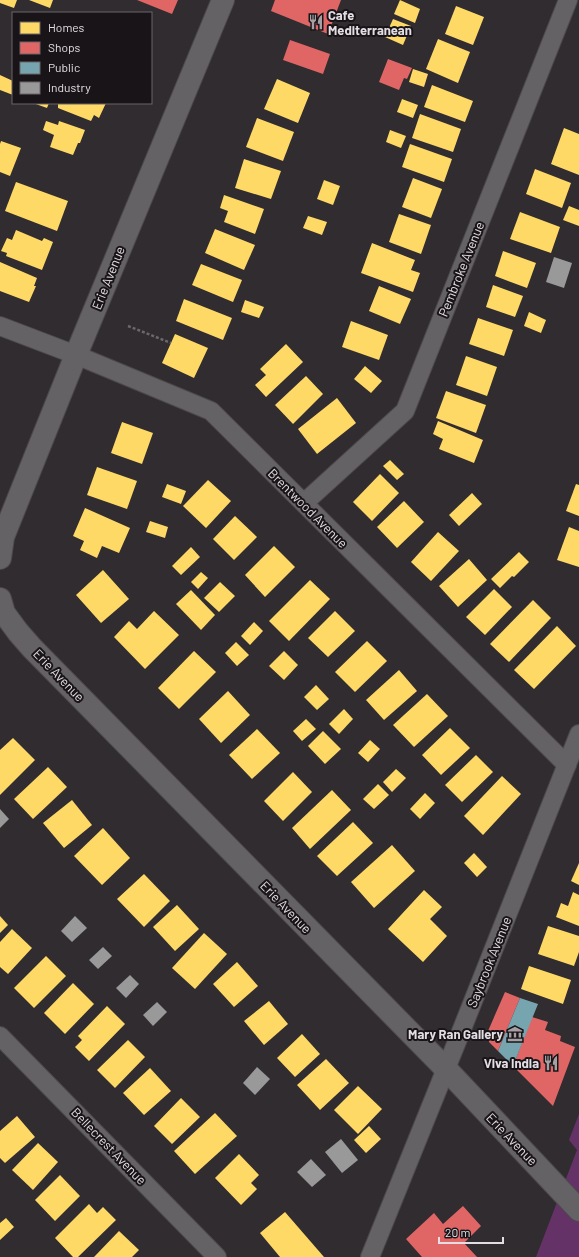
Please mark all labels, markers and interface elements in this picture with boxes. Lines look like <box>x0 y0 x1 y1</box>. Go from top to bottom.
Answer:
place label: Cafe Mediterranean <box>328 7 412 38</box>
legend <box>12 12 152 104</box>
restaurant icon: Cafe Mediterranean <box>307 13 325 31</box>
text: Homes <box>48 20 85 34</box>
text: Shops <box>48 40 81 54</box>
text: Public <box>48 60 80 74</box>
text: Industry <box>48 80 91 94</box>
street label: Pembroke Avenue <box>435 219 487 319</box>
street label: Erie Avenue <box>88 244 128 312</box>
street label: Brentwood Avenue <box>265 465 351 551</box>
street label: Erie Avenue <box>30 645 88 705</box>
street label: Erie Avenue <box>257 877 315 937</box>
street label: Saybrook Avenue <box>464 914 515 1010</box>
museum icon: Mary Ran Gallery <box>506 1025 524 1043</box>
place label: Mary Ran Gallery <box>408 1026 503 1042</box>
restaurant icon: Viva India <box>542 1054 560 1072</box>
place label: Viva India <box>484 1055 539 1071</box>
street label: Bellecrest Avenue <box>68 1104 150 1188</box>
street label: Erie Avenue <box>483 1109 541 1169</box>
scale bar <box>439 1219 503 1245</box>
text: 20 m <box>445 1225 471 1239</box>

